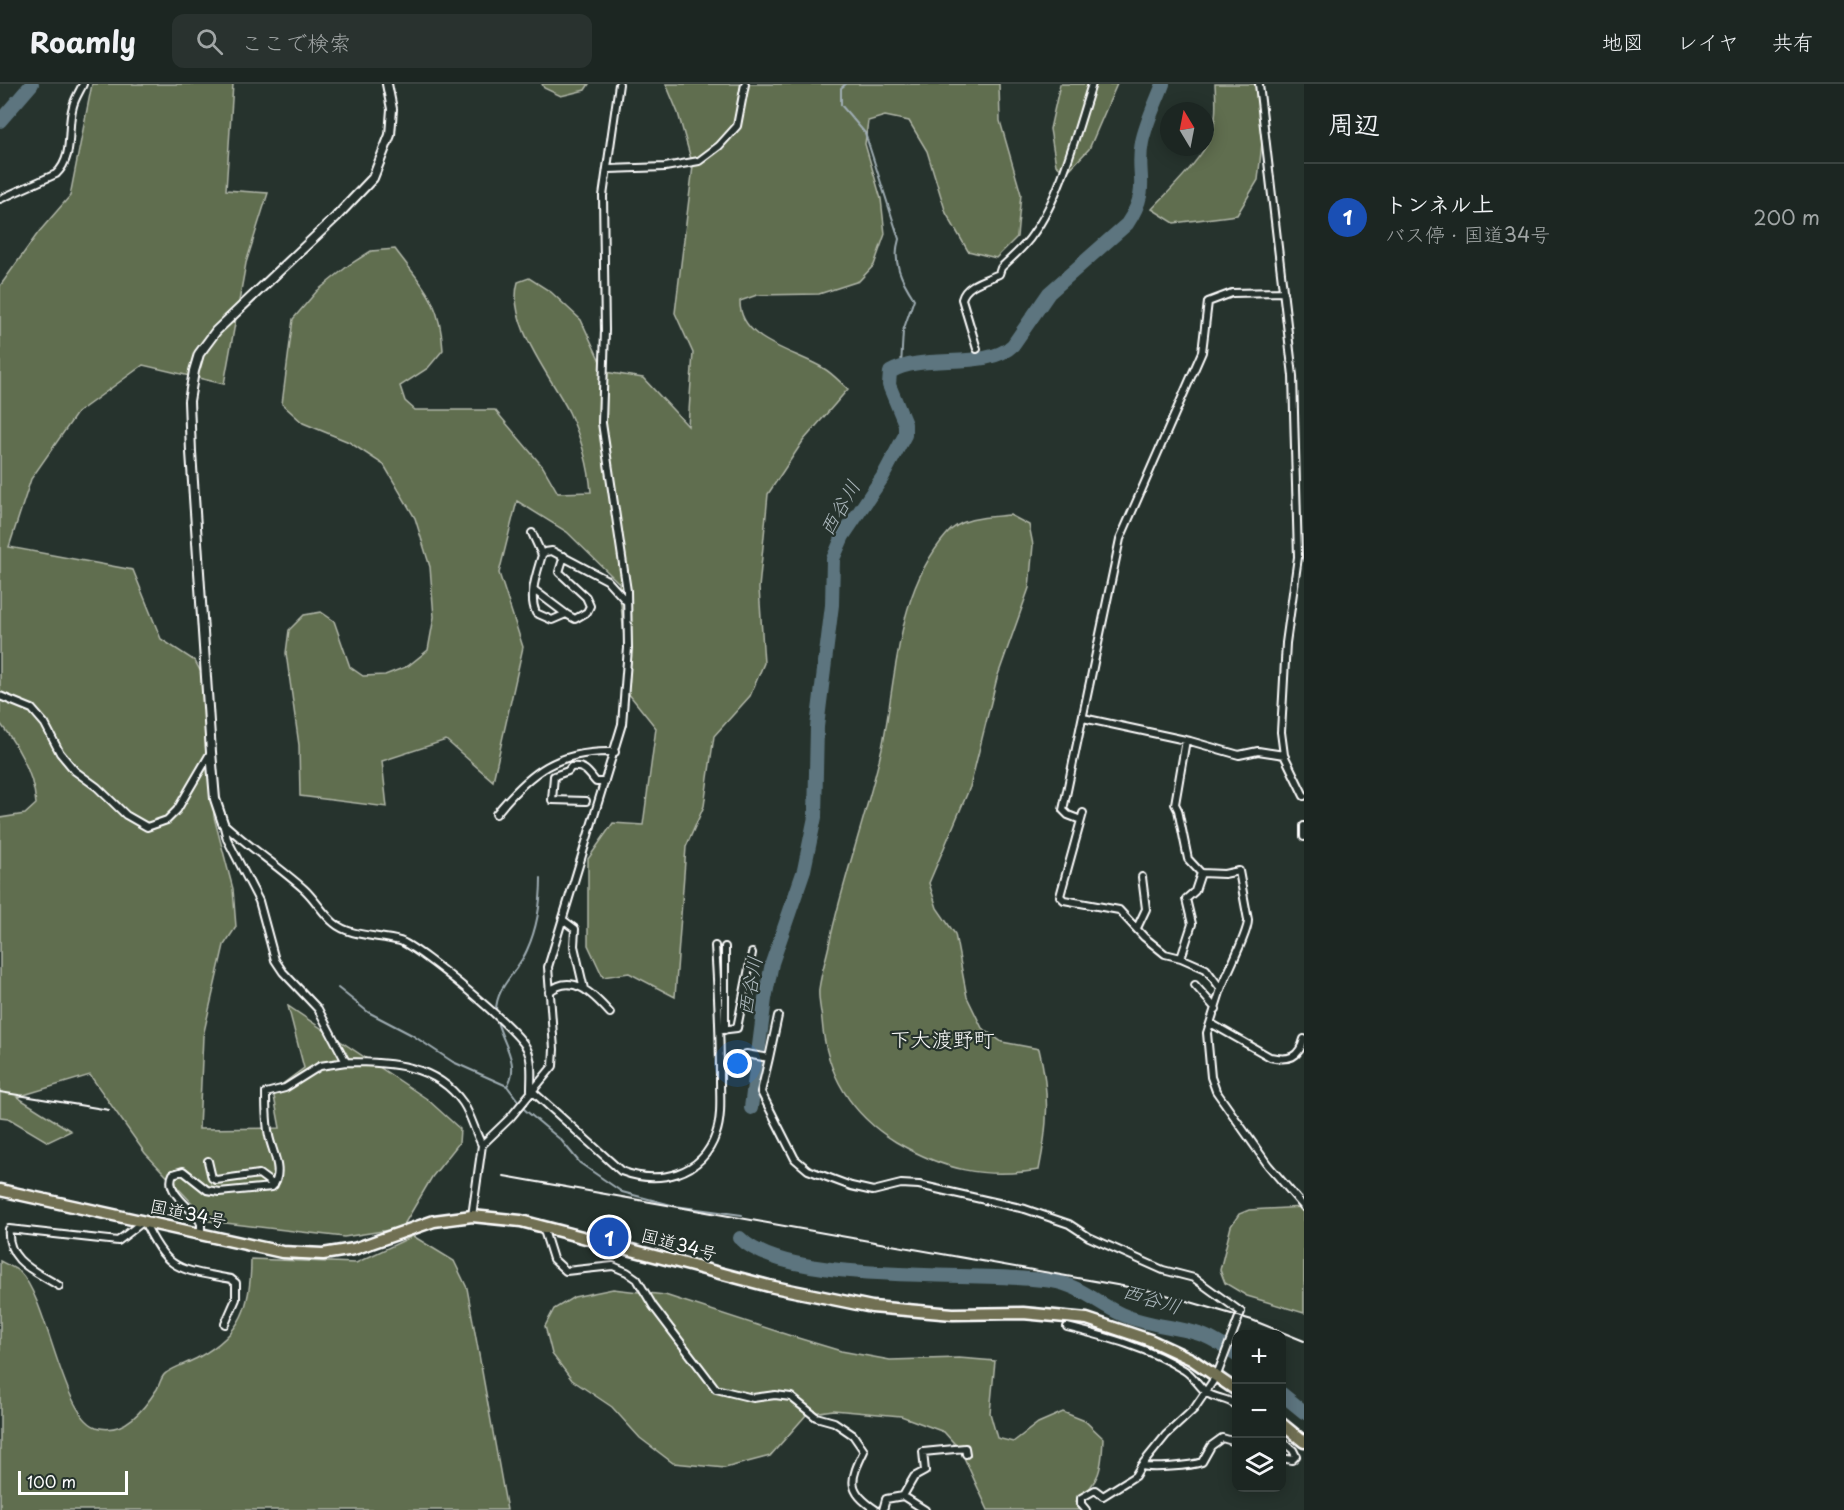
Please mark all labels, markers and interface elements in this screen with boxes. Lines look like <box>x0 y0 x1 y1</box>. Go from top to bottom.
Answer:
search box <box>172 14 592 68</box>
text: Roamly <box>30 20 136 63</box>
icon: search <box>193 25 226 58</box>
text: ここで検索 <box>241 25 351 58</box>
text: 地図 <box>1602 25 1644 57</box>
text: レイヤ <box>1677 25 1739 57</box>
text: 共有 <box>1772 25 1814 57</box>
north arrow <box>1160 102 1214 156</box>
text: 周辺 <box>1328 104 1380 143</box>
text: トンネル上 <box>1385 186 1494 219</box>
text: 1 <box>1343 202 1352 232</box>
text: 200 m <box>1753 202 1820 232</box>
text: バス停 · 国道34号 <box>1385 219 1550 249</box>
water label: 西谷川 <box>811 474 867 541</box>
water label: 西谷川 <box>729 954 769 1018</box>
district label: 下大渡野町 <box>890 1022 995 1054</box>
your location <box>723 1049 752 1078</box>
street label: 国道34号 <box>147 1191 229 1234</box>
pin: 1 <box>590 1214 628 1260</box>
street label: 国道34号 <box>638 1220 720 1267</box>
water label: 西谷川 <box>1119 1275 1185 1321</box>
map controls <box>1232 1330 1286 1492</box>
button: + <box>1232 1330 1286 1384</box>
button: − <box>1232 1384 1286 1438</box>
button: layers <box>1232 1438 1286 1492</box>
scale bar <box>18 1468 128 1496</box>
text: 100 m <box>27 1469 76 1493</box>

